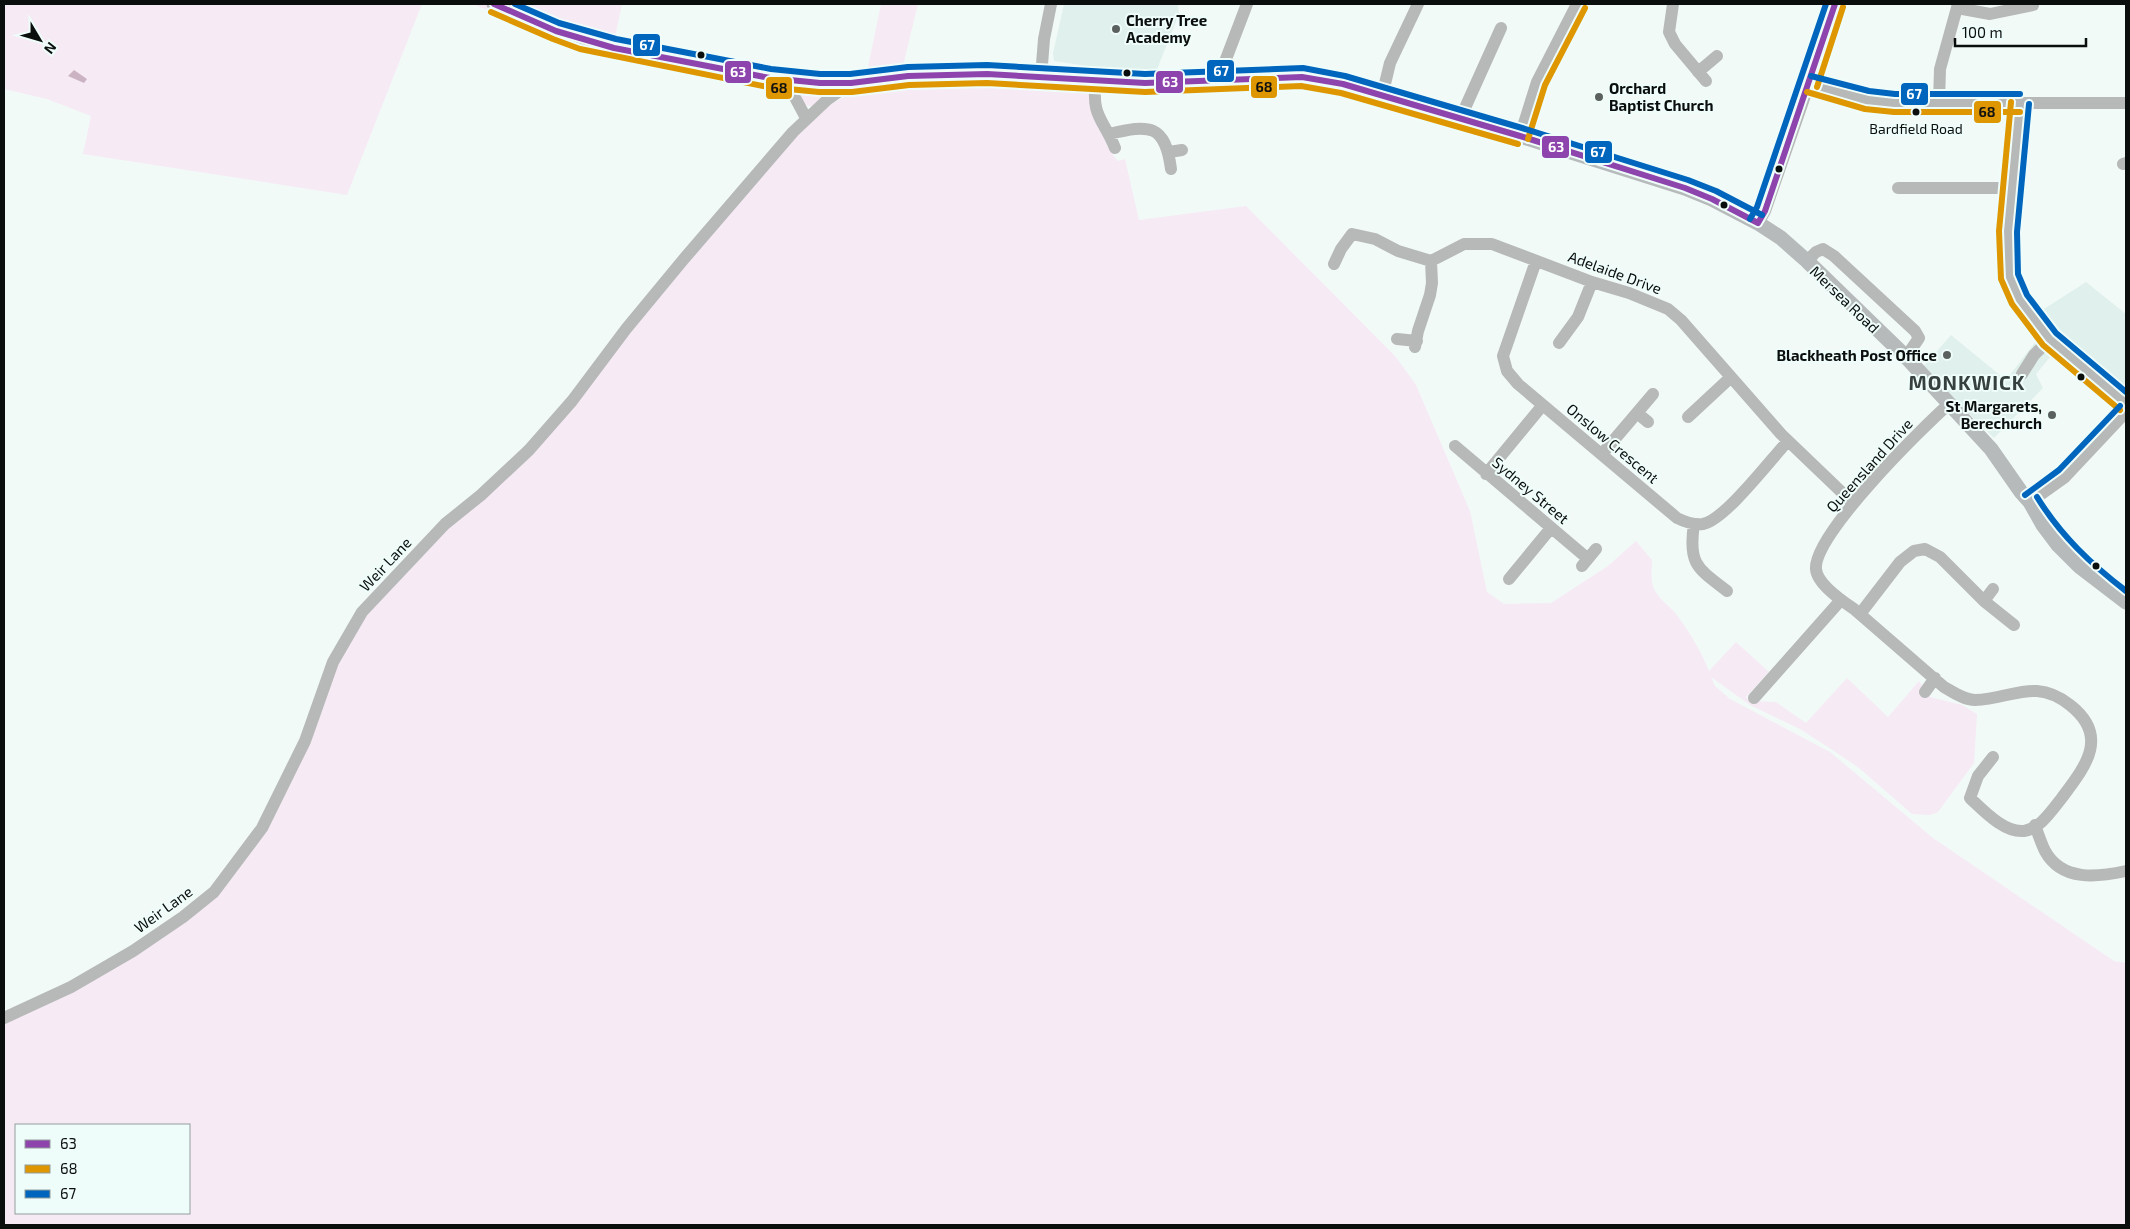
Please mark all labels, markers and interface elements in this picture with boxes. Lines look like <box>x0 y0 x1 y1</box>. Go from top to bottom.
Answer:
place label: Cherry Tree Academy <box>1126 11 1207 47</box>
north arrow <box>15 15 65 65</box>
scale bar <box>1955 15 2086 47</box>
marker: Cherry Tree Academy <box>1110 23 1122 35</box>
text: 100 m <box>1962 23 2003 41</box>
line badge: 67 <box>632 33 661 57</box>
text: 67 <box>639 36 655 53</box>
text: N <box>41 39 60 58</box>
unlabelled marker <box>696 50 706 60</box>
line badge: 67 <box>1206 59 1235 83</box>
line badge: 63 <box>724 60 752 84</box>
text: 67 <box>1213 62 1229 79</box>
text: 63 <box>730 63 746 80</box>
unlabelled marker <box>1122 68 1132 78</box>
line badge: 63 <box>1155 70 1184 94</box>
text: 63 <box>1162 73 1178 90</box>
line badge: 68 <box>1250 75 1278 99</box>
line badge: 68 <box>765 76 793 100</box>
text: 68 <box>1256 78 1272 95</box>
text: 68 <box>771 79 787 96</box>
place label: Orchard Baptist Church <box>1609 79 1713 114</box>
line badge: 67 <box>1900 82 1929 106</box>
text: 67 <box>1906 85 1922 102</box>
marker: Orchard Baptist Church <box>1593 91 1605 103</box>
line badge: 68 <box>1973 100 2002 124</box>
text: 68 <box>1979 103 1995 120</box>
marker: Bardfield Road <box>1911 107 1921 117</box>
place label: Bardfield Road <box>1869 120 1963 137</box>
line badge: 63 <box>1541 135 1570 159</box>
text: 63 <box>1548 138 1564 155</box>
line badge: 67 <box>1584 140 1613 164</box>
text: 67 <box>1590 143 1606 160</box>
unlabelled marker <box>1774 164 1784 174</box>
unlabelled marker <box>1719 200 1729 210</box>
street label: Adelaide Drive <box>1566 247 1664 297</box>
street label: Mersea Road <box>1807 262 1883 336</box>
place label: Blackheath Post Office <box>1777 346 1937 364</box>
marker: Blackheath Post Office <box>1941 349 1953 361</box>
district label: MONKWICK <box>1909 370 2025 394</box>
unlabelled marker <box>2076 372 2086 382</box>
place label: St Margarets, Berechurch <box>1946 397 2042 432</box>
street label: Onslow Crescent <box>1563 399 1663 487</box>
marker: St Margarets, Berechurch <box>2046 409 2058 421</box>
street label: Queensland Drive <box>1822 414 1917 516</box>
street label: Sydney Street <box>1489 453 1573 527</box>
street label: Weir Lane <box>355 533 415 595</box>
unlabelled marker <box>2091 561 2101 571</box>
street label: Weir Lane <box>130 882 196 936</box>
legend <box>15 1124 190 1214</box>
text: 63 <box>60 1134 77 1152</box>
text: 68 <box>60 1159 78 1177</box>
text: 67 <box>60 1184 77 1202</box>

